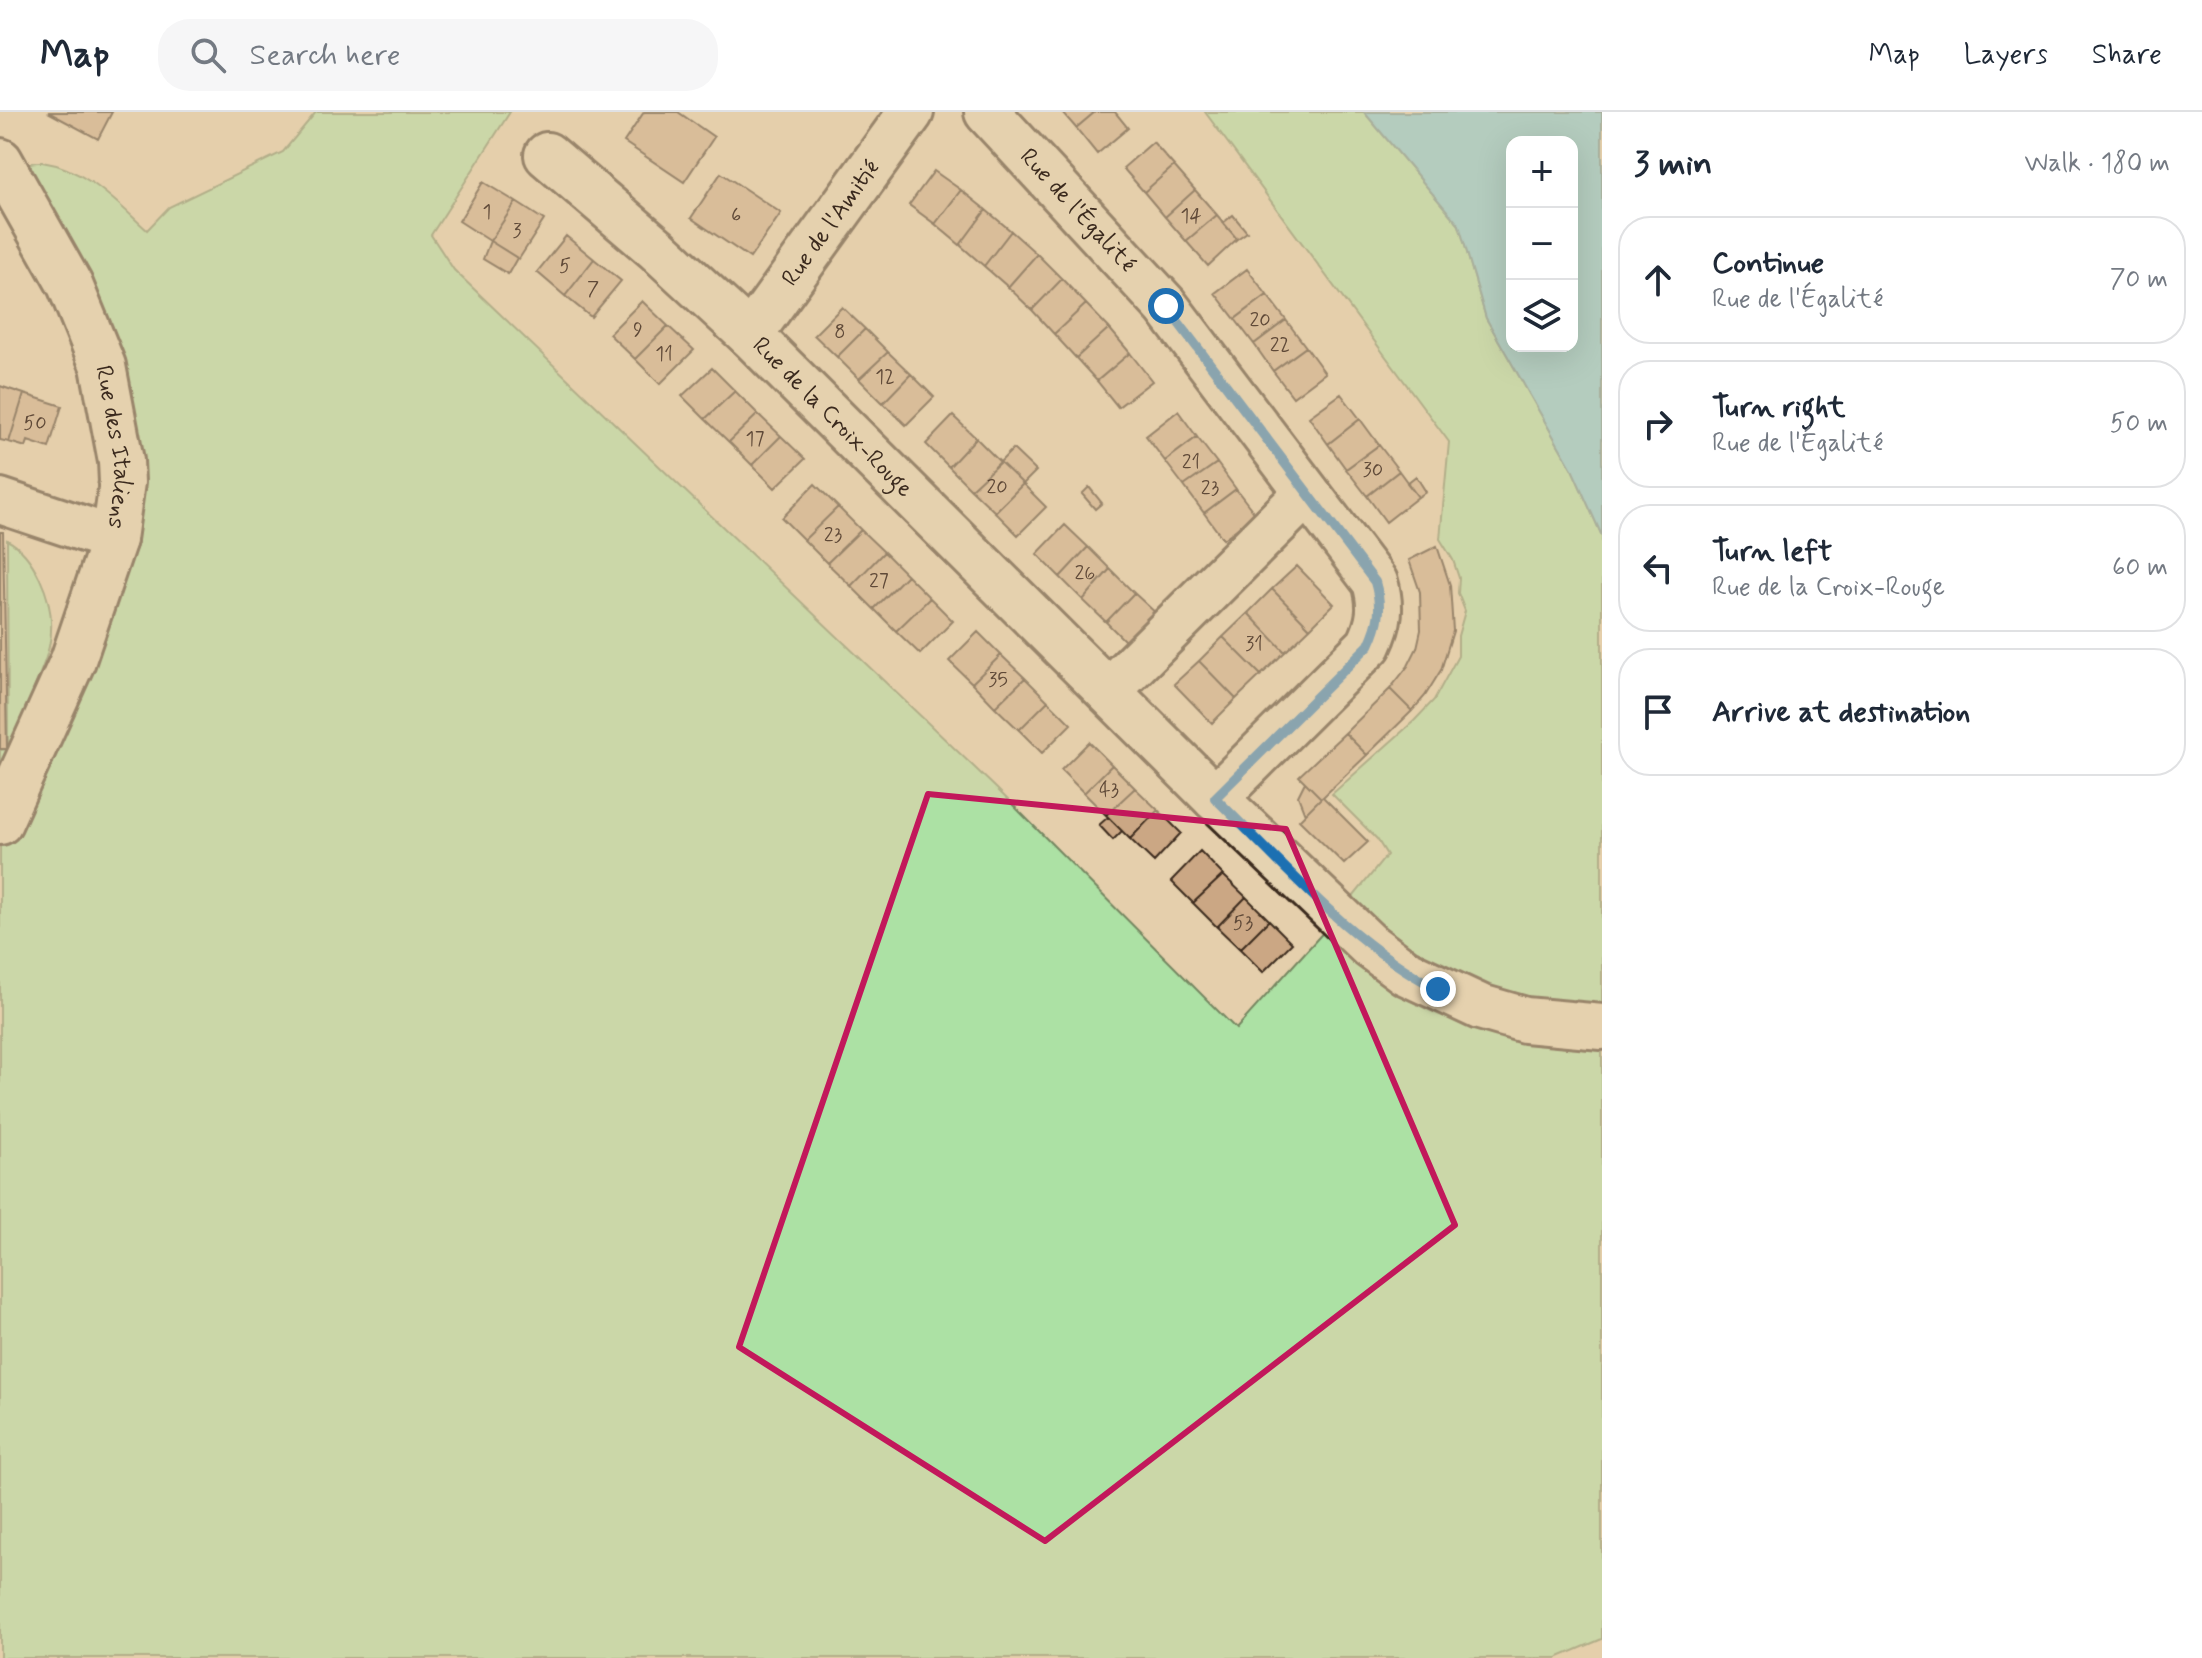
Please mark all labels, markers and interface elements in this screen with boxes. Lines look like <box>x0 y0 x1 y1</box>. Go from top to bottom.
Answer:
search box <box>158 19 718 91</box>
text: Map <box>40 31 110 80</box>
icon: search <box>186 33 230 77</box>
text: Search here <box>250 36 401 75</box>
text: Map <box>1869 37 1920 74</box>
text: Layers <box>1964 37 2048 74</box>
text: Share <box>2092 37 2162 74</box>
map controls <box>1506 136 1578 352</box>
button: + <box>1506 136 1578 208</box>
street label: Rue de l'Égalité <box>1013 142 1143 279</box>
text: 3 min <box>1634 142 1712 187</box>
text: Walk · 180 m <box>2025 147 2170 181</box>
street label: Rue de l'Amitié <box>775 154 887 292</box>
house number: 1 <box>483 199 491 226</box>
house number: 6 <box>731 202 741 229</box>
house number: 14 <box>1180 203 1202 230</box>
button: − <box>1506 208 1578 280</box>
house number: 3 <box>512 218 522 245</box>
text: Continue <box>1712 244 1824 283</box>
house number: 5 <box>559 253 571 280</box>
icon: ahead <box>1636 258 1680 302</box>
text: 70 m <box>2110 263 2168 297</box>
house number: 7 <box>587 276 599 303</box>
button: layers <box>1506 280 1578 352</box>
text: Rue de l'Égalité <box>1712 283 1883 317</box>
route start <box>1148 288 1184 324</box>
house number: 20 <box>1249 307 1271 334</box>
house number: 9 <box>633 317 643 344</box>
house number: 8 <box>834 319 846 346</box>
street label: Rue de la Croix-Rouge <box>745 330 920 504</box>
house number: 22 <box>1270 332 1290 359</box>
house number: 11 <box>655 341 673 368</box>
street label: Rue des Italiens <box>88 363 138 531</box>
house number: 12 <box>875 364 895 391</box>
text: Turn right <box>1712 388 1845 427</box>
icon: right <box>1636 402 1680 446</box>
text: 50 m <box>2110 407 2168 441</box>
house number: 50 <box>23 410 47 437</box>
house number: 17 <box>746 426 765 453</box>
text: Rue de l'Égalité <box>1712 427 1883 461</box>
house number: 21 <box>1182 449 1200 476</box>
house number: 30 <box>1363 457 1383 484</box>
house number: 20 <box>986 474 1008 501</box>
house number: 23 <box>1201 475 1219 502</box>
house number: 23 <box>824 522 842 549</box>
text: Turn left <box>1712 532 1832 571</box>
icon: left <box>1636 546 1680 590</box>
text: 60 m <box>2112 551 2168 585</box>
house number: 26 <box>1075 560 1095 587</box>
house number: 27 <box>869 568 889 595</box>
text: Rue de la Croix-Rouge <box>1712 571 1945 605</box>
house number: 31 <box>1245 631 1263 658</box>
house number: 35 <box>988 667 1008 694</box>
icon: arrive <box>1636 690 1680 734</box>
text: Arrive at destination <box>1712 693 1970 732</box>
house number: 43 <box>1099 777 1119 804</box>
house number: 53 <box>1233 910 1253 937</box>
route end <box>1420 971 1456 1007</box>

